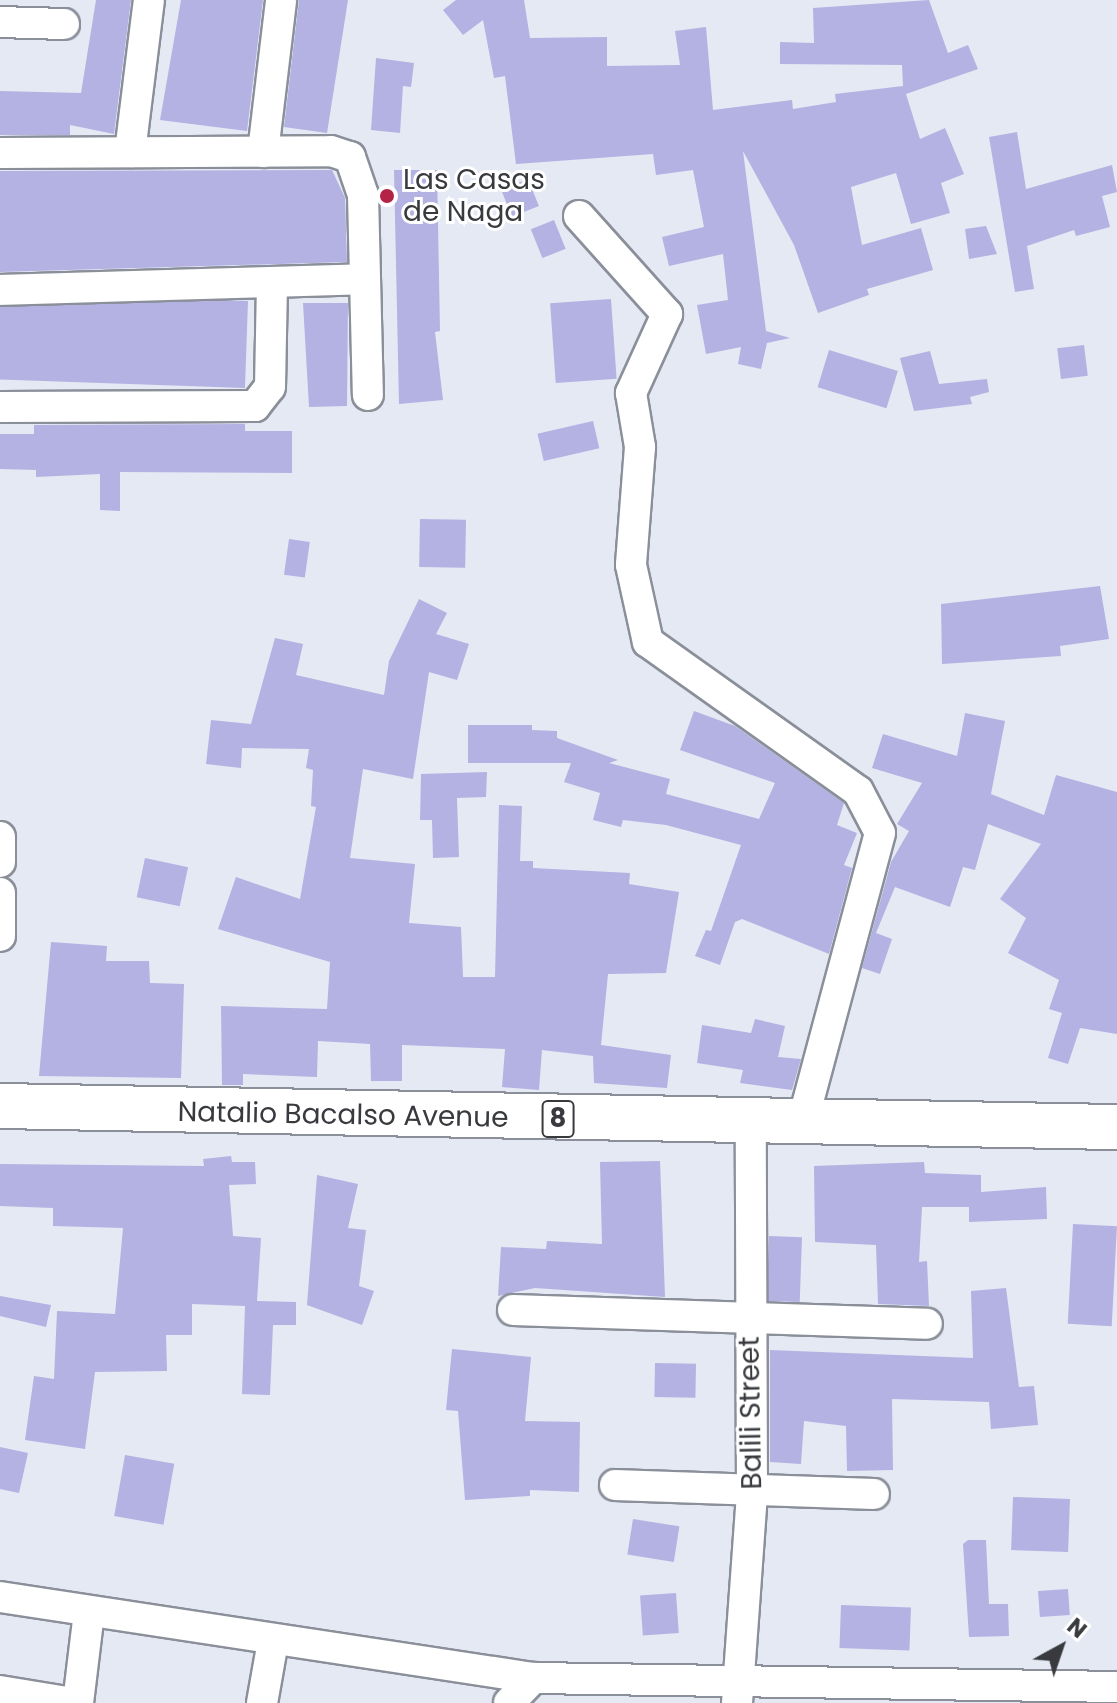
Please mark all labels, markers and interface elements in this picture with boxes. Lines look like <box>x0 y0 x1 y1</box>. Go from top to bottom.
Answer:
place label: Las Casas de Naga <box>403 163 545 229</box>
marker: Las Casas de Naga <box>378 187 396 205</box>
street label: Natalio Bacalso Avenue <box>177 1095 509 1135</box>
road number: 8 <box>540 1097 576 1141</box>
street label: Balili Street <box>733 1336 769 1490</box>
north arrow <box>1021 1607 1101 1687</box>
text: N <box>1060 1611 1093 1645</box>

